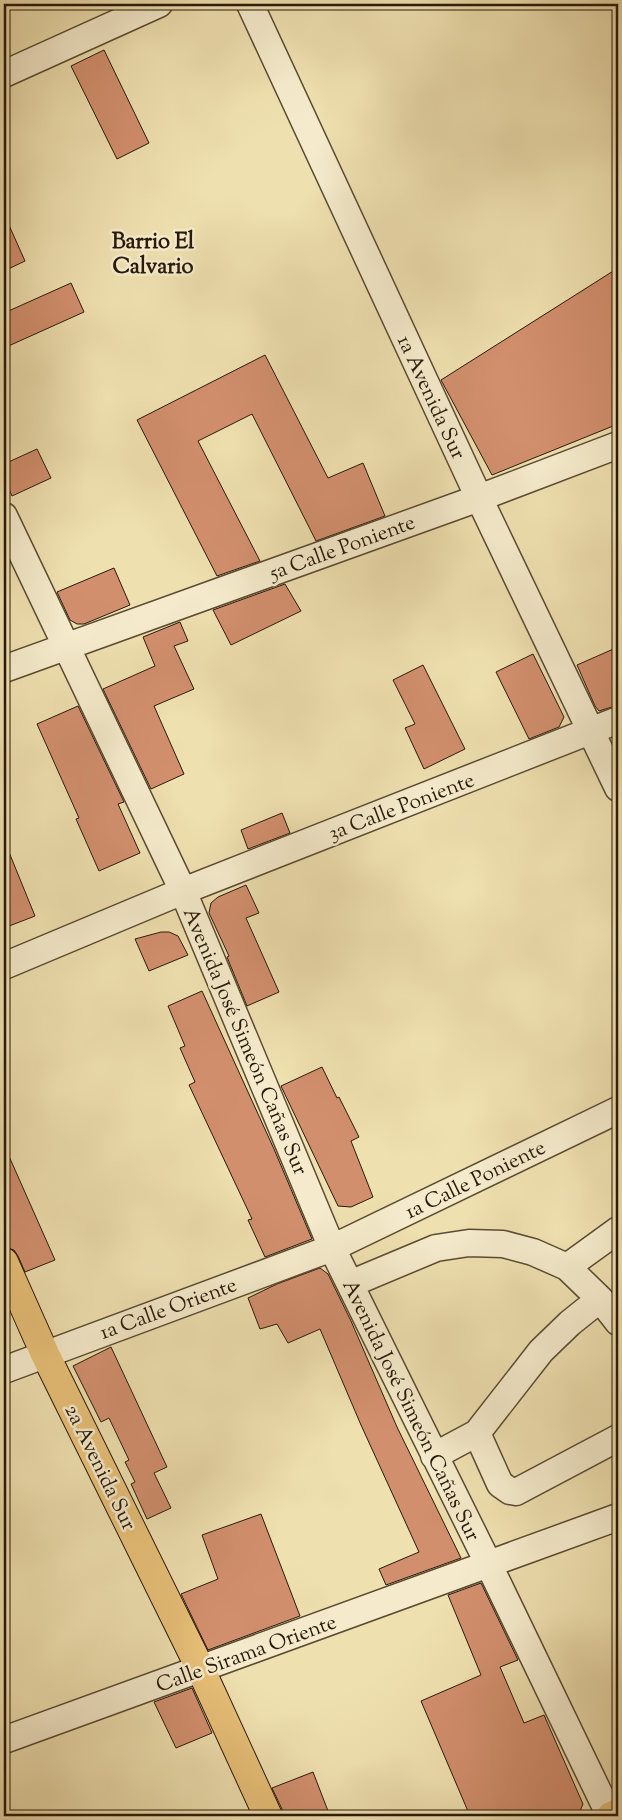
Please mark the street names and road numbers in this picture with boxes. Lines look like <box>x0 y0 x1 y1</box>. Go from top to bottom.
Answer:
street label: 1a Avenida Sur <box>388 331 472 465</box>
street label: 5a Calle Poniente <box>265 509 420 589</box>
street label: 3a Calle Poniente <box>324 766 479 850</box>
street label: Avenida José Simeón Cañas Sur <box>174 903 314 1180</box>
street label: 1a Calle Poniente <box>401 1134 551 1228</box>
street label: 1a Calle Oriente <box>96 1271 241 1349</box>
street label: Avenida José Simeón Cañas Sur <box>334 1275 487 1547</box>
street label: 2a Avenida Sur <box>56 1400 143 1536</box>
street label: Calle Sirama Oriente <box>152 1608 341 1701</box>

